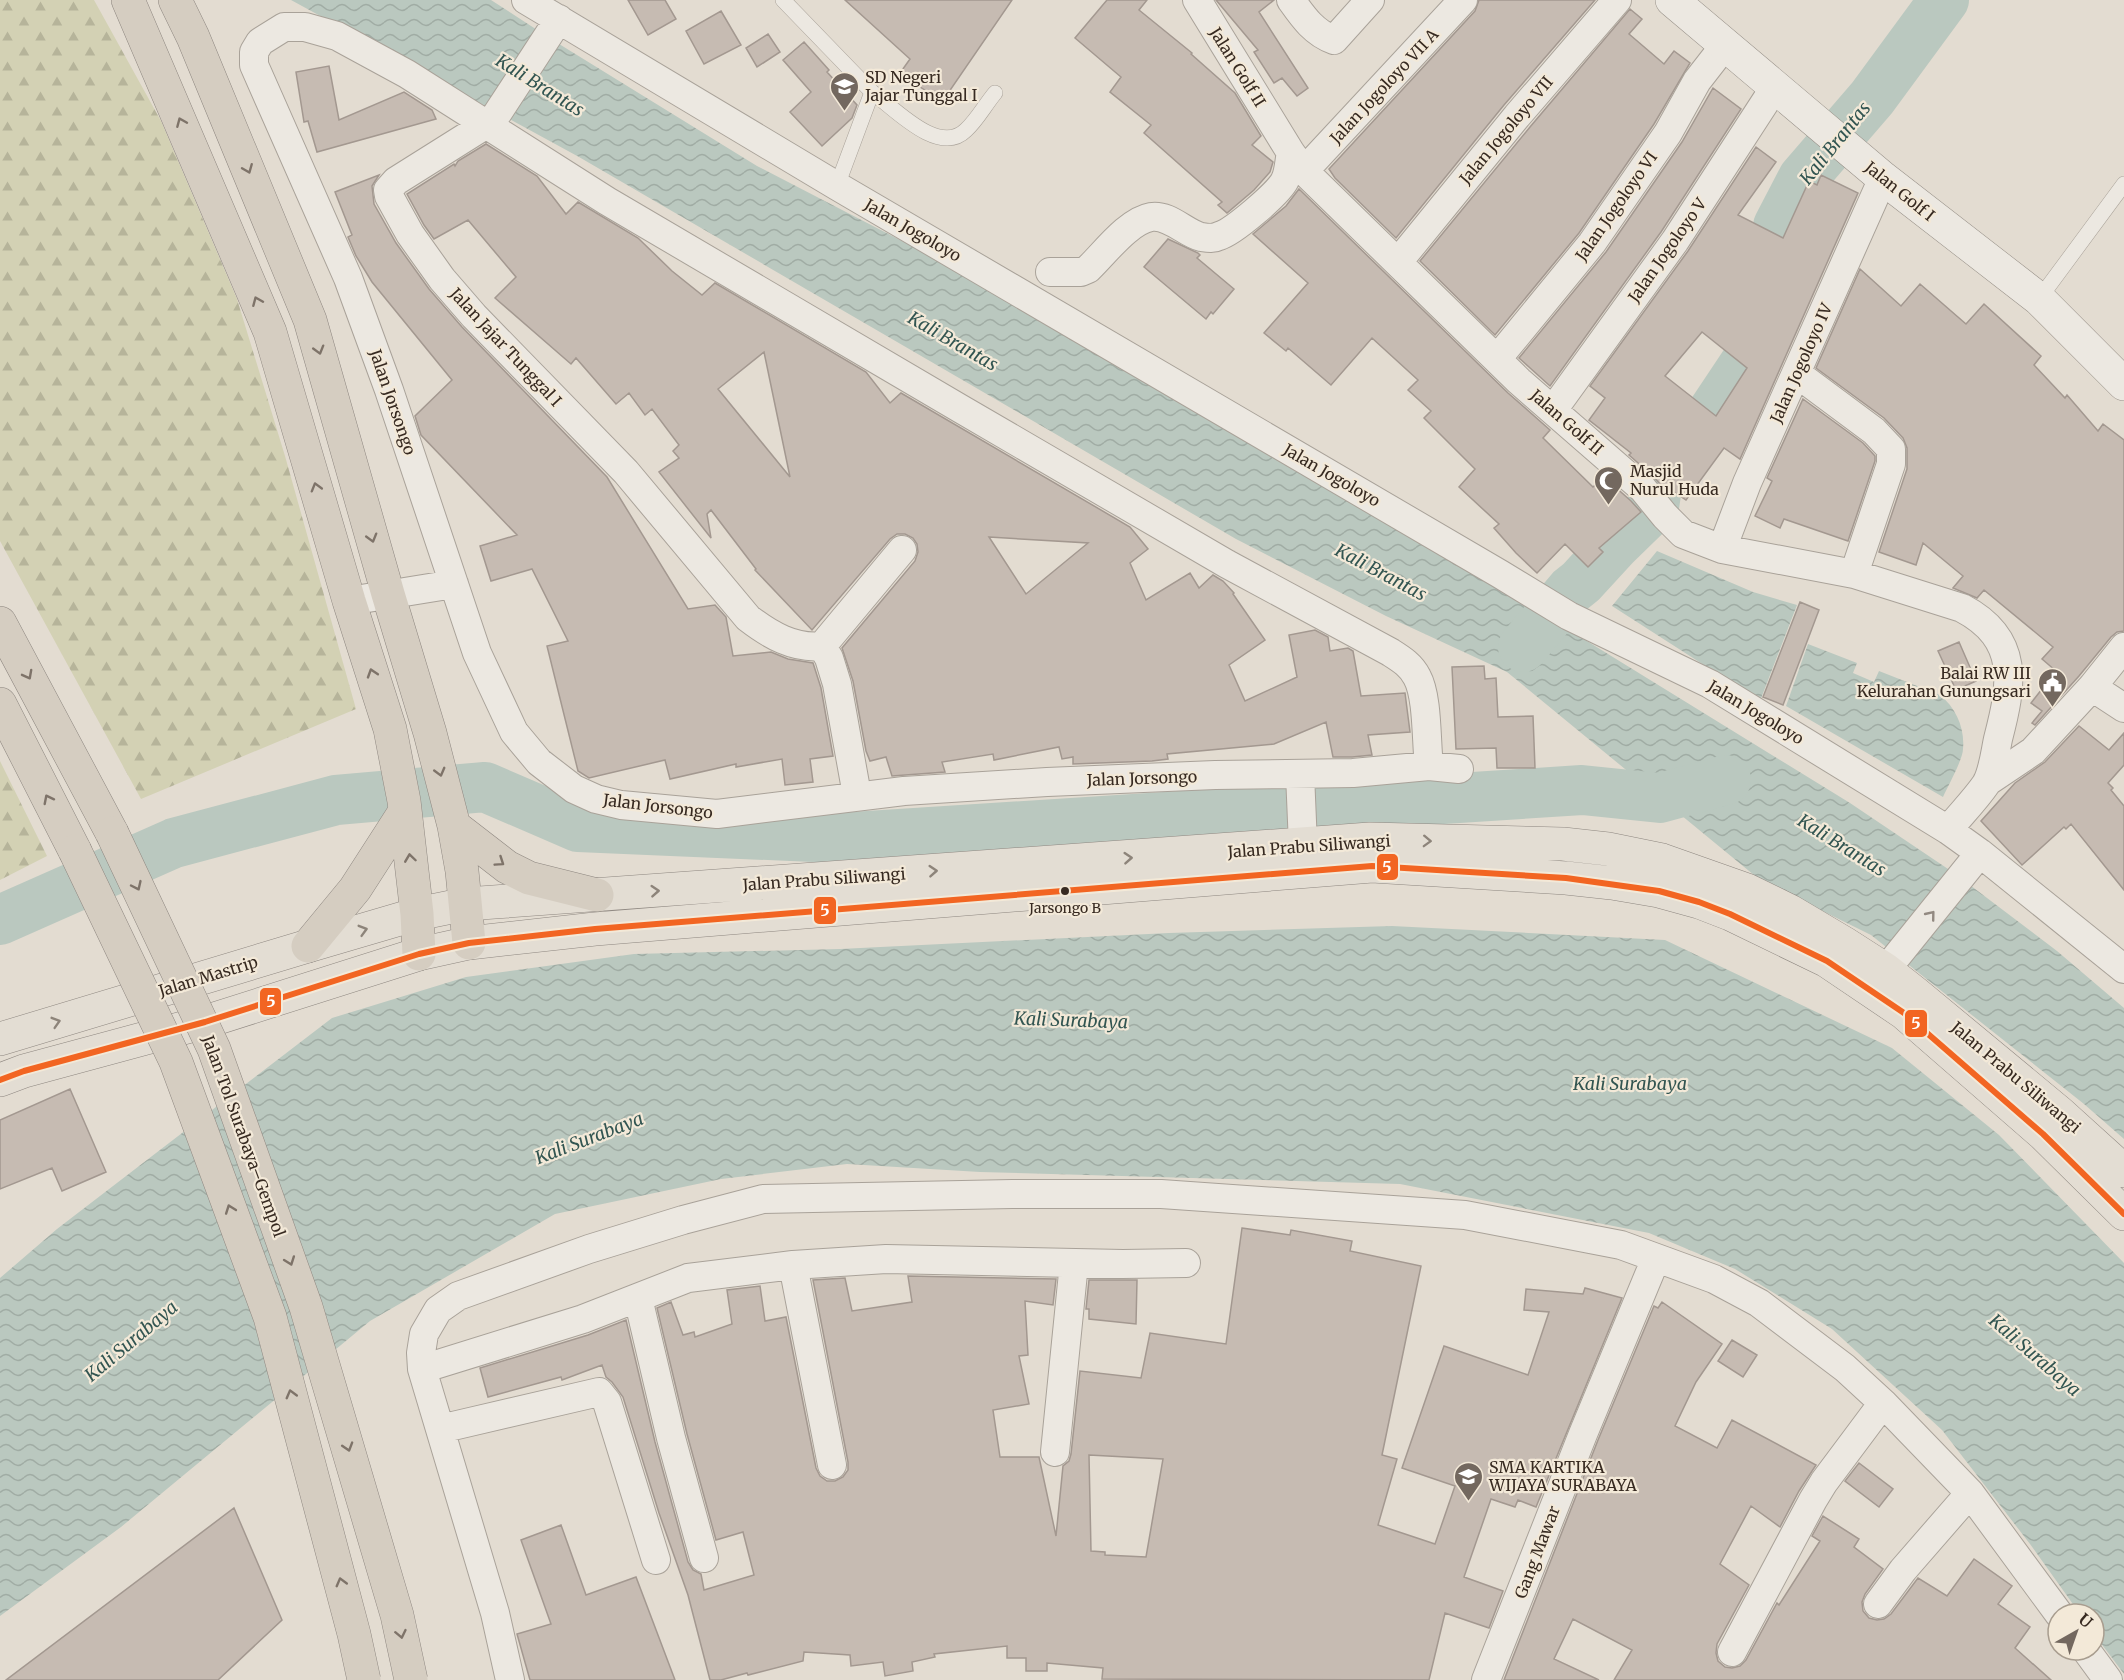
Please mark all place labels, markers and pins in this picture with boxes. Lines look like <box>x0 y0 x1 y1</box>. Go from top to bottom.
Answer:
place label: SD Negeri Jajar Tunggal I <box>864 67 978 105</box>
school or university icon: SD Negeri Jajar Tunggal I <box>828 70 860 112</box>
place label: Masjid Nurul Huda <box>1630 461 1719 499</box>
mosque icon: Masjid Nurul Huda <box>1593 464 1625 506</box>
place label: Balai RW III Kelurahan Gunungsari <box>1857 663 2031 701</box>
public building icon: Balai RW III Kelurahan Gunungsari <box>2036 666 2068 708</box>
marker: Jarsongo B <box>1059 885 1071 897</box>
place label: Jarsongo B <box>1028 899 1101 917</box>
place label: SMA KARTIKA WIJAYA SURABAYA <box>1488 1457 1638 1495</box>
school or university icon: SMA KARTIKA WIJAYA SURABAYA <box>1452 1460 1484 1502</box>

